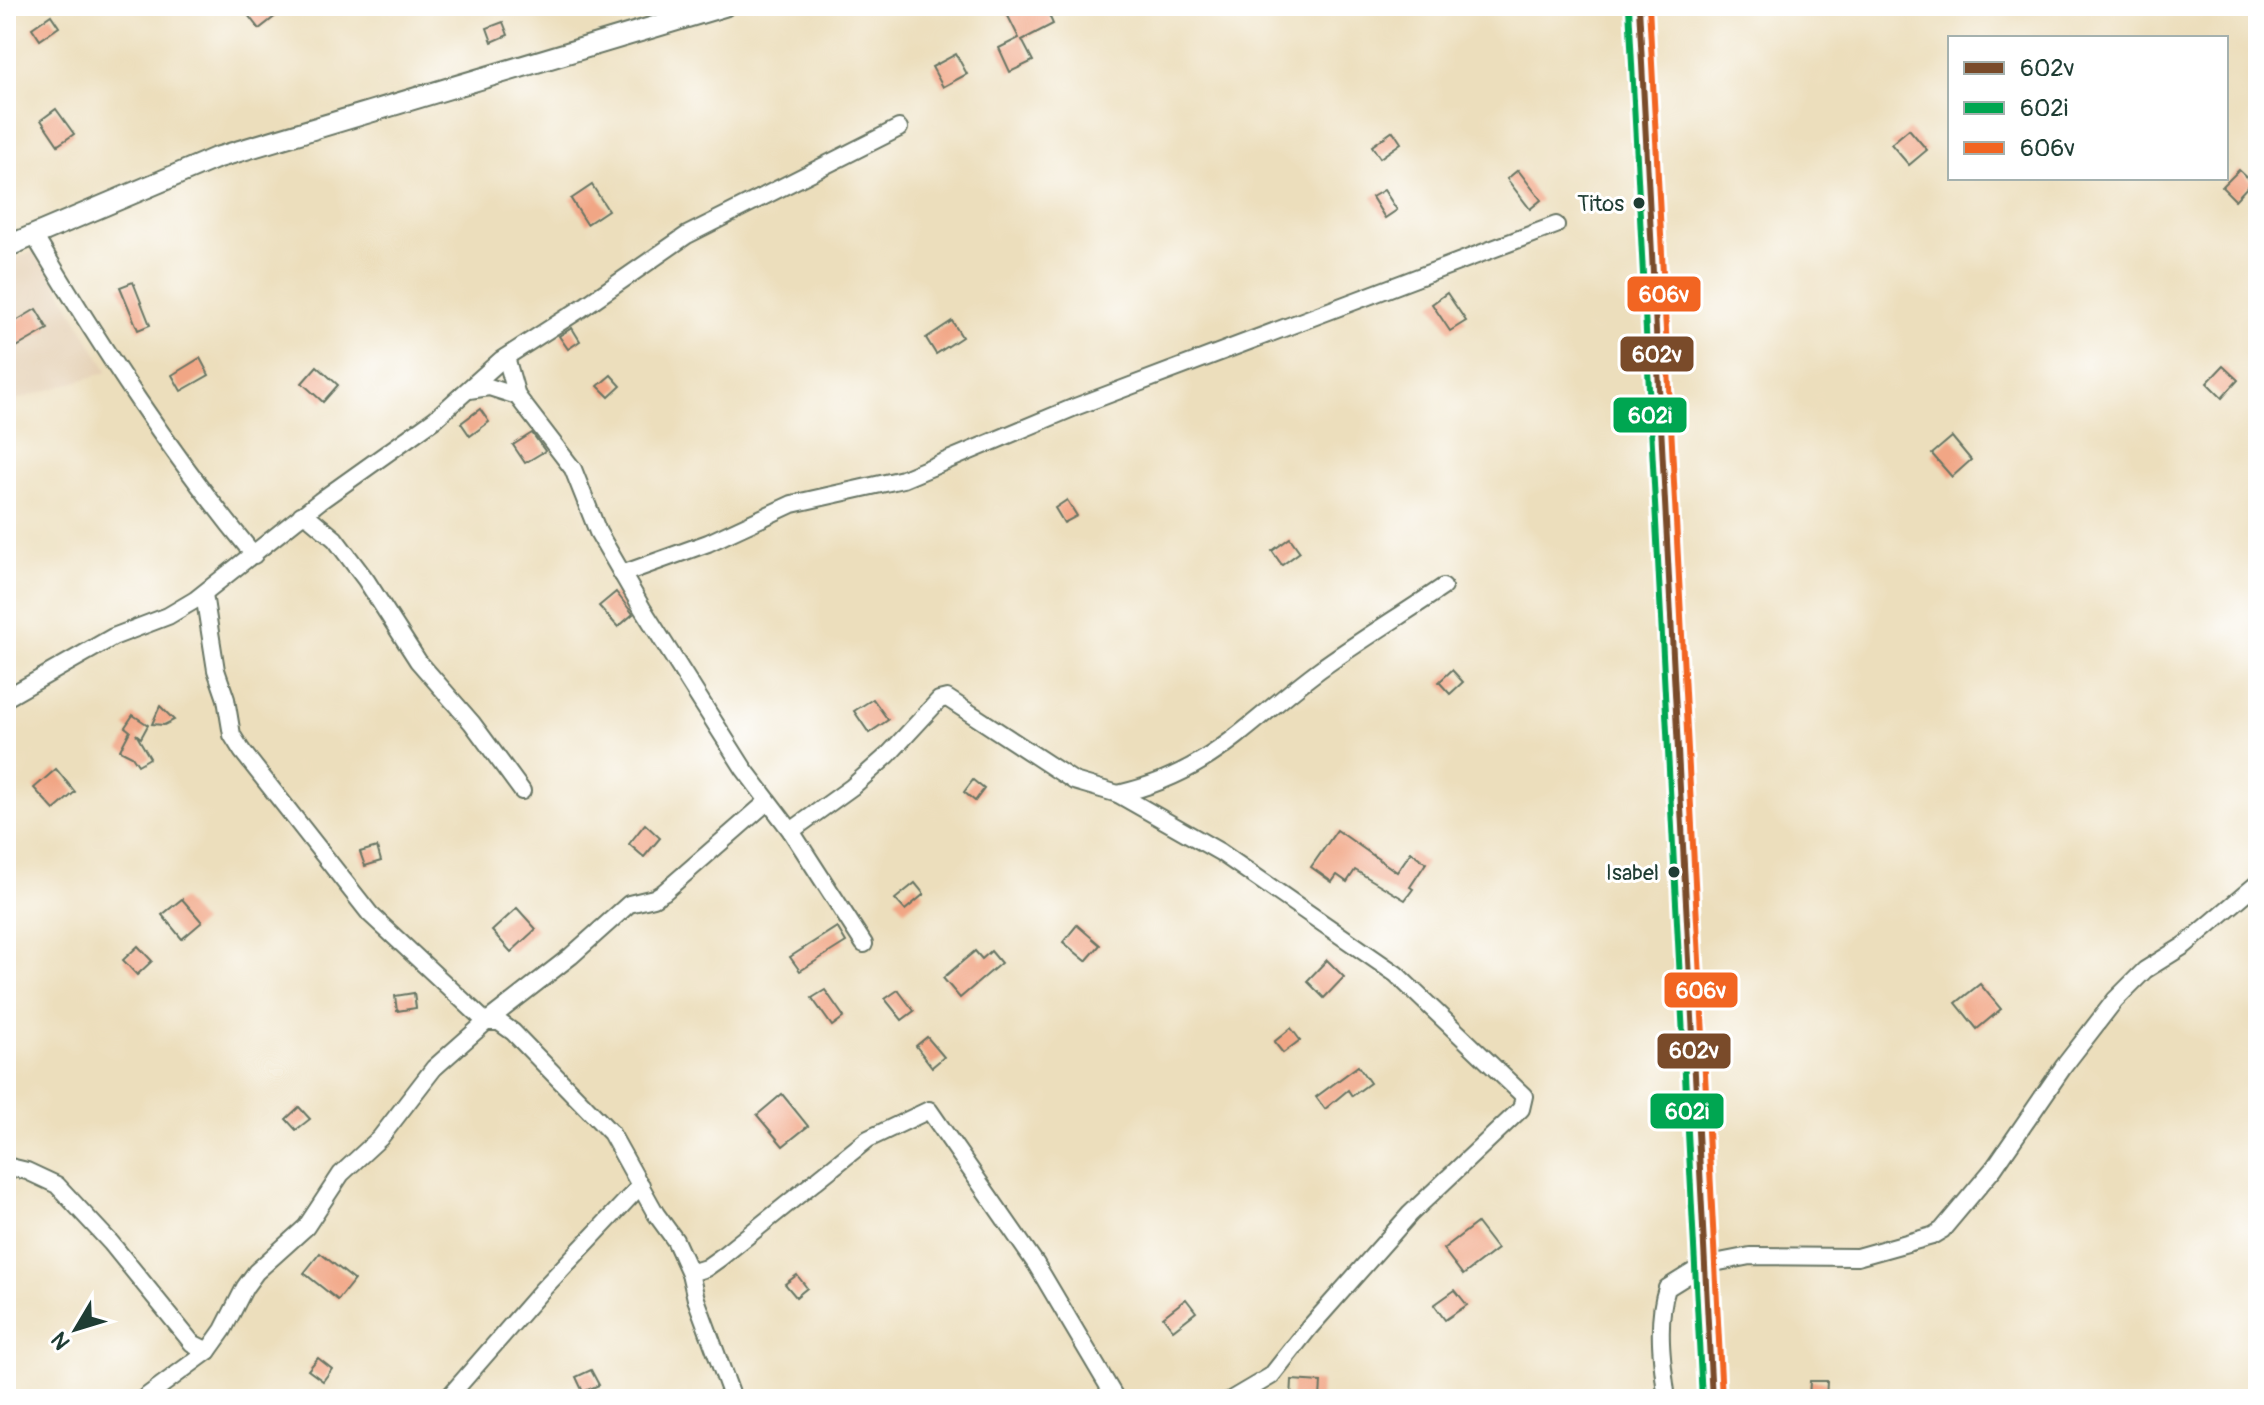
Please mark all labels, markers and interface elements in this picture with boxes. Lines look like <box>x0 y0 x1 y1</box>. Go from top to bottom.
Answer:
legend <box>1948 36 2228 180</box>
text: 602v <box>2020 54 2075 83</box>
text: 602i <box>2020 94 2068 123</box>
text: 606v <box>2020 134 2075 163</box>
place label: Titos <box>1577 190 1624 218</box>
marker: Titos <box>1631 195 1647 211</box>
line badge: 606v <box>1626 275 1702 313</box>
text: 606v <box>1639 281 1689 309</box>
line badge: 602v <box>1619 335 1695 373</box>
text: 602v <box>1632 341 1682 369</box>
line badge: 602i <box>1612 396 1688 434</box>
text: 602i <box>1628 402 1672 430</box>
place label: Isabel <box>1606 859 1659 887</box>
marker: Isabel <box>1666 864 1682 880</box>
line badge: 606v <box>1663 971 1739 1009</box>
text: 606v <box>1676 977 1726 1005</box>
line badge: 602v <box>1656 1032 1732 1070</box>
text: 602v <box>1669 1037 1719 1065</box>
line badge: 602i <box>1649 1092 1725 1130</box>
text: 602i <box>1665 1098 1709 1126</box>
north arrow <box>36 1289 116 1369</box>
text: N <box>45 1326 77 1355</box>

